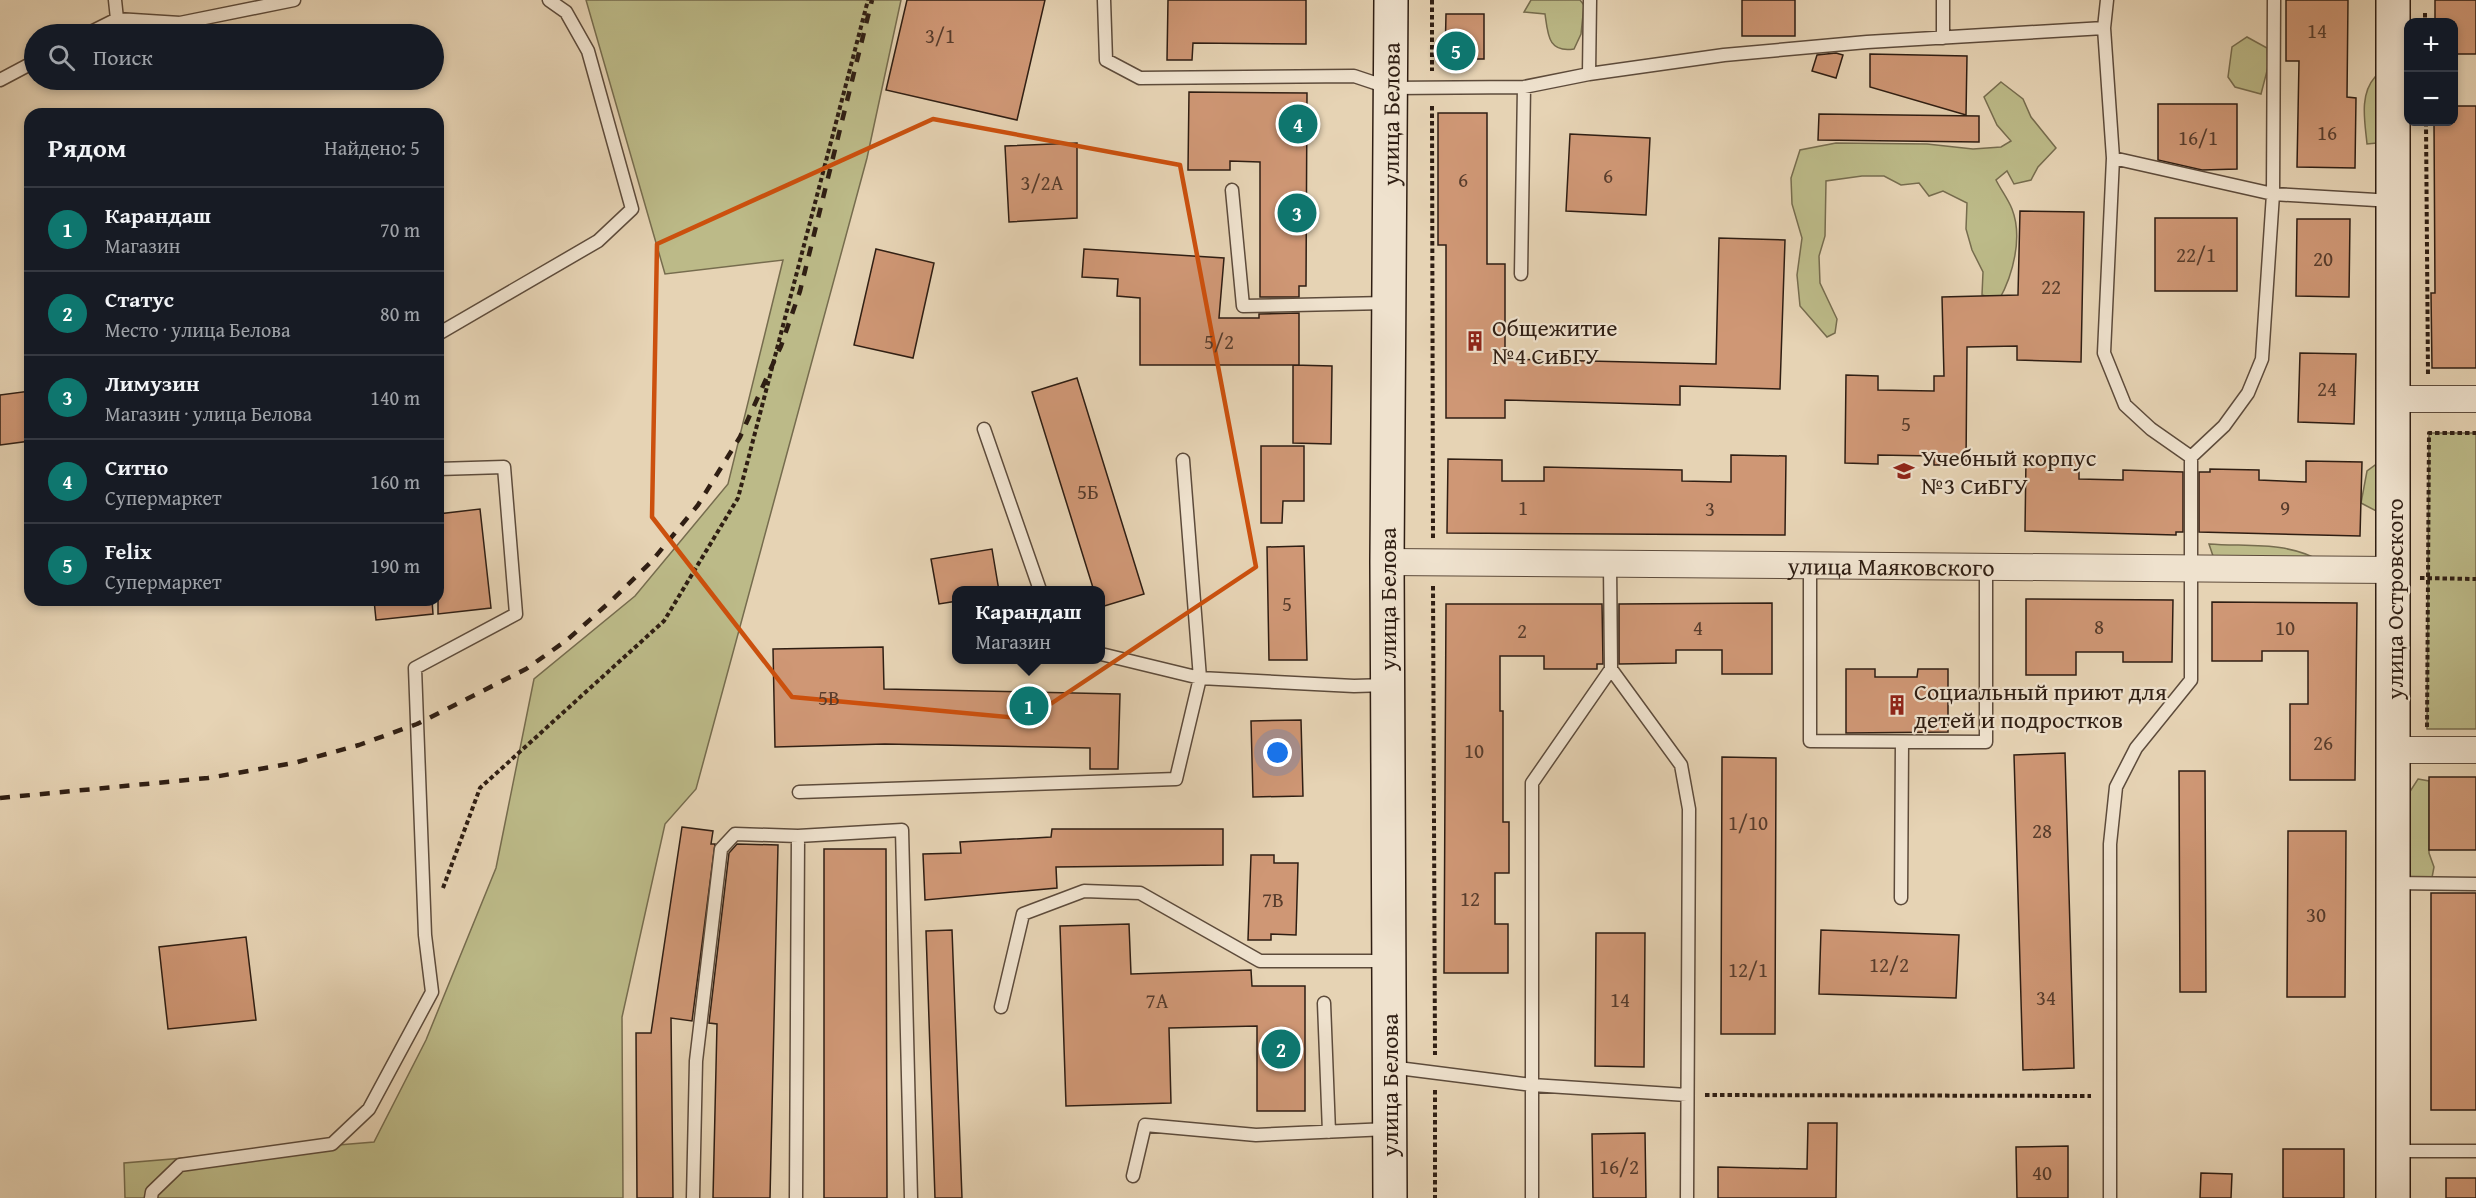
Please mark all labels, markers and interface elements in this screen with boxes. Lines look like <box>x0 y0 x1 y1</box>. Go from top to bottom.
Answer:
house number: 14 <box>2307 15 2327 46</box>
map controls <box>2404 18 2458 126</box>
button: + <box>2404 18 2458 72</box>
house number: 3/1 <box>925 20 955 51</box>
search box <box>24 24 444 90</box>
pin: 5 <box>1436 28 1476 74</box>
icon: search <box>45 41 78 74</box>
text: Поиск <box>93 41 153 73</box>
street label: улица Белова <box>1372 42 1408 187</box>
button: − <box>2404 72 2458 126</box>
pin: 4 <box>1278 102 1318 146</box>
house number: 16 <box>2317 117 2337 148</box>
house number: 16/1 <box>2178 122 2218 153</box>
text: Рядом <box>48 128 126 167</box>
text: Найдено: 5 <box>324 133 420 162</box>
house number: 6 <box>1603 160 1613 191</box>
house number: 6 <box>1458 164 1468 195</box>
house number: 3/2А <box>1021 167 1064 198</box>
pin: 3 <box>1278 190 1316 236</box>
text: Карандаш <box>105 199 211 231</box>
text: 1 <box>62 215 73 244</box>
text: 70 m <box>380 215 420 244</box>
text: Магазин <box>105 231 180 260</box>
house number: 22/1 <box>2176 239 2216 270</box>
house number: 20 <box>2313 243 2333 274</box>
house number: 22 <box>2041 271 2061 302</box>
text: Статус <box>105 283 174 315</box>
text: 2 <box>62 299 73 328</box>
text: 80 m <box>380 299 420 328</box>
place label: Общежитие №4 СиБГУ <box>1492 310 1618 373</box>
text: Место · улица Белова <box>105 315 291 344</box>
house number: 5/2 <box>1204 326 1234 357</box>
building icon: Общежитие №4 СиБГУ <box>1463 329 1487 353</box>
text: Лимузин <box>105 367 199 399</box>
house number: 24 <box>2317 373 2337 404</box>
text: 3 <box>62 383 73 412</box>
text: 140 m <box>370 383 420 412</box>
text: Магазин · улица Белова <box>105 399 312 428</box>
house number: 5 <box>1901 408 1911 439</box>
place label: Учебный корпус №3 СиБГУ <box>1921 440 2097 503</box>
text: Ситно <box>105 451 168 483</box>
school or university icon: Учебный корпус №3 СиБГУ <box>1892 459 1916 483</box>
text: 4 <box>62 467 73 496</box>
text: 160 m <box>370 467 420 496</box>
house number: 5Б <box>1077 476 1099 507</box>
text: Супермаркет <box>105 483 222 512</box>
house number: 1 <box>1518 492 1528 523</box>
house number: 9 <box>2280 492 2290 523</box>
house number: 3 <box>1705 493 1715 524</box>
street label: улица Островского <box>2377 498 2412 701</box>
street label: улица Белова <box>1370 527 1405 672</box>
text: Felix <box>105 535 152 567</box>
street label: улица Маяковского <box>1786 548 1995 584</box>
text: 5 <box>62 551 73 580</box>
text: 190 m <box>370 551 420 580</box>
text: Супермаркет <box>105 567 222 596</box>
popup <box>952 586 1105 664</box>
house number: 5 <box>1282 588 1292 619</box>
text: Карандаш <box>976 595 1081 627</box>
house number: 8 <box>2094 611 2104 642</box>
house number: 4 <box>1693 612 1703 643</box>
house number: 10 <box>2275 612 2295 643</box>
house number: 2 <box>1517 615 1527 646</box>
text: Магазин <box>976 627 1051 656</box>
place label: Социальный приют для детей и подростков <box>1914 674 2167 737</box>
house number: 5В <box>818 682 840 713</box>
pin: 1 <box>1010 684 1048 728</box>
building icon: Социальный приют для детей и подростков <box>1885 693 1909 717</box>
house number: 26 <box>2313 727 2333 758</box>
house number: 10 <box>1464 735 1484 766</box>
your location <box>1263 738 1292 767</box>
house number: 1/10 <box>1728 807 1768 838</box>
house number: 28 <box>2032 815 2052 846</box>
house number: 12 <box>1460 883 1480 914</box>
house number: 7В <box>1262 884 1284 915</box>
house number: 30 <box>2306 899 2326 930</box>
house number: 12/2 <box>1869 949 1909 980</box>
house number: 12/1 <box>1728 954 1768 985</box>
house number: 34 <box>2036 982 2056 1013</box>
house number: 14 <box>1610 984 1630 1015</box>
house number: 7А <box>1146 985 1169 1016</box>
street label: улица Белова <box>1372 1013 1407 1158</box>
pin: 2 <box>1262 1026 1300 1072</box>
house number: 16/2 <box>1599 1151 1639 1182</box>
house number: 40 <box>2032 1157 2052 1188</box>

